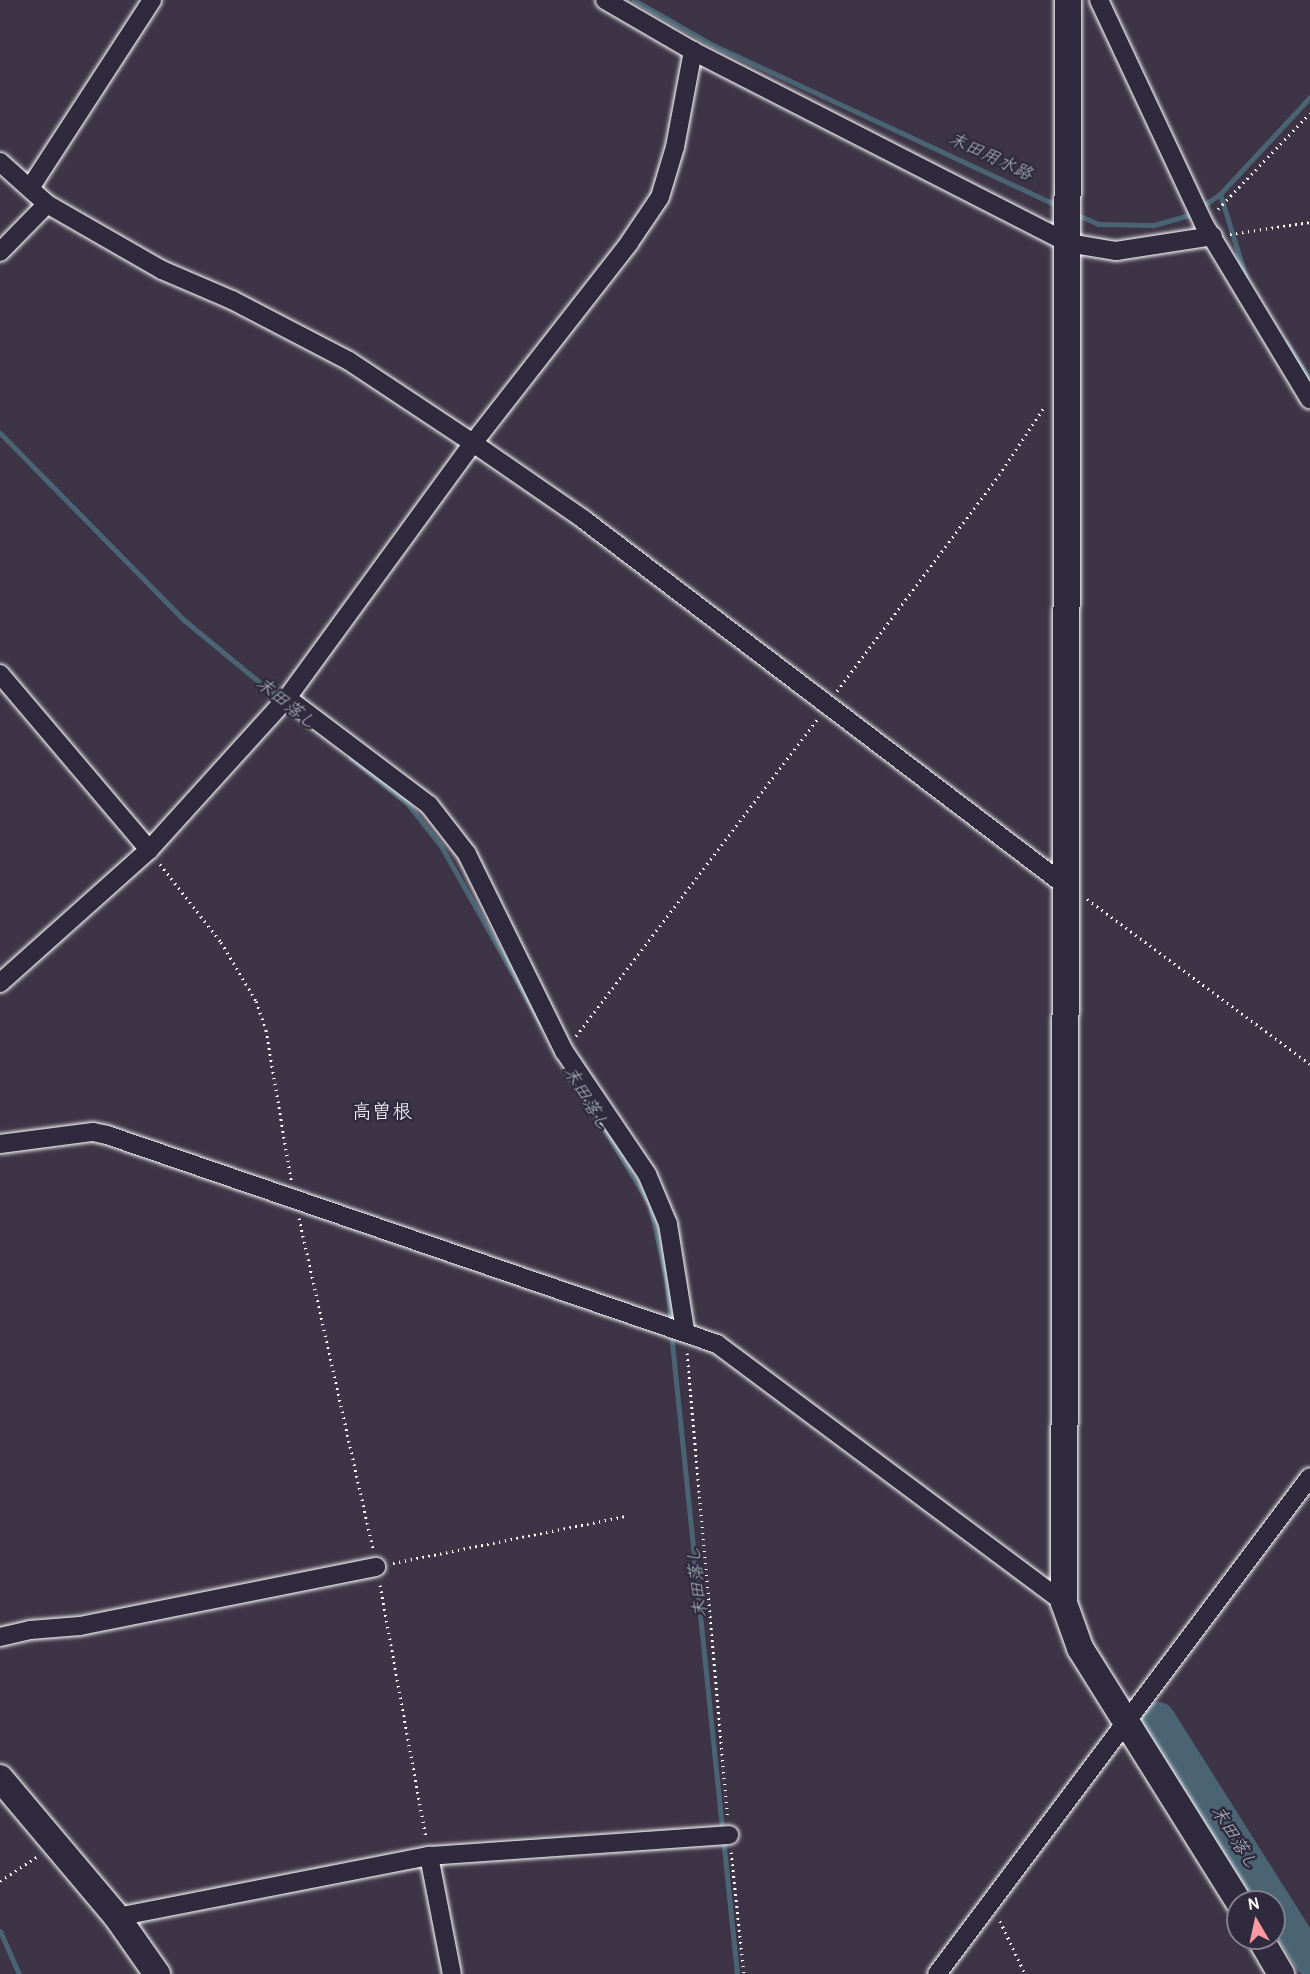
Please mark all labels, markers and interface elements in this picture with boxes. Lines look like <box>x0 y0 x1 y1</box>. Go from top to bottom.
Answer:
water label: 末田用水路 <box>945 128 1035 186</box>
water label: 末田落し <box>251 673 321 735</box>
water label: 末田落し <box>558 1063 614 1135</box>
district label: 高曽根 <box>352 1099 412 1123</box>
water label: 末田落し <box>683 1545 713 1619</box>
water label: 末田落し <box>1206 1802 1262 1874</box>
north arrow <box>1226 1890 1286 1950</box>
text: N <box>1247 1893 1260 1915</box>

